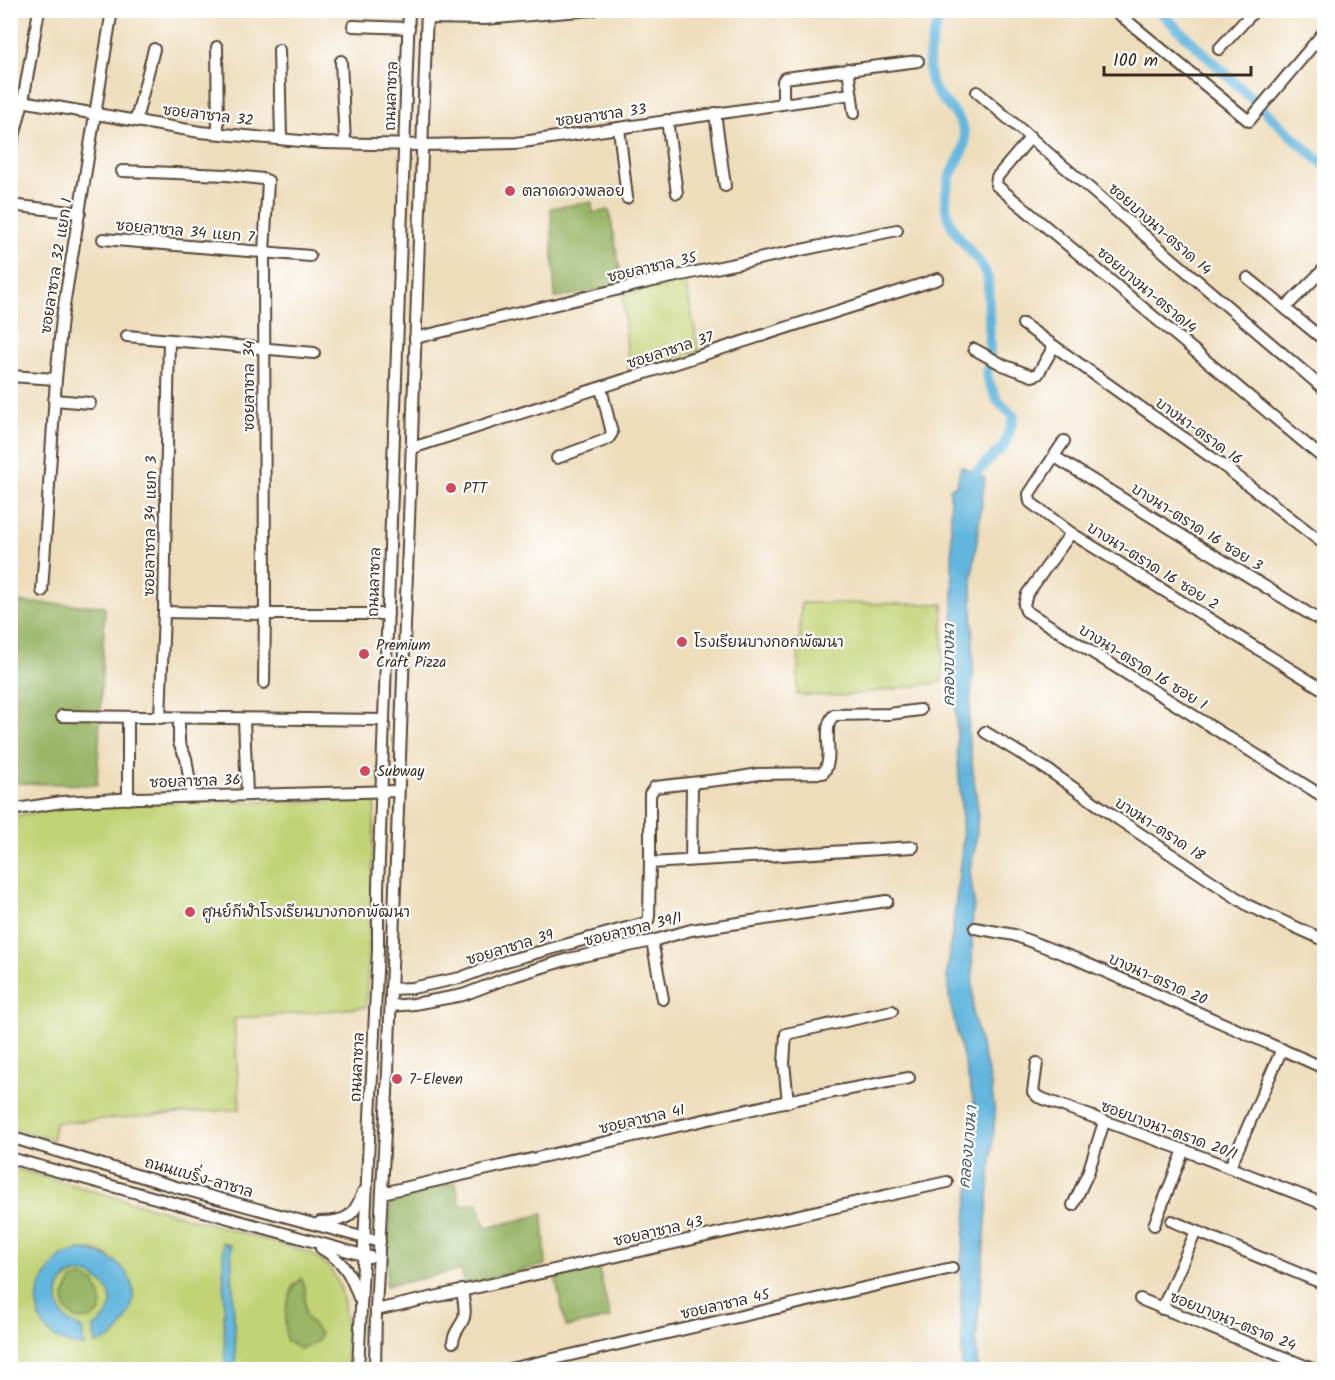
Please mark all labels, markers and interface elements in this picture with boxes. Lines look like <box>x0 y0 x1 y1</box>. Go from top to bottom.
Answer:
scale bar <box>1104 39 1251 77</box>
text: 100 m <box>1113 47 1158 76</box>
street label: ถนนลาซาล <box>379 61 405 131</box>
street label: ซอยลาซาล 33 <box>554 98 648 134</box>
street label: ซอยลาซาล 32 <box>161 99 255 133</box>
street label: ซอยบางนา-ตราด 14 <box>1102 178 1216 282</box>
place label: ตลาดดวงพลอย <box>522 180 625 204</box>
marker: ตลาดดวงพลอย <box>503 184 517 198</box>
street label: ซอยลาซาล 32 แยก 1 <box>34 196 80 336</box>
street label: ซอยลาซาล 34 แยก 7 <box>115 214 256 250</box>
street label: ซอยบางนา-ตราด14 <box>1091 242 1202 340</box>
street label: ซอยลาซาล 35 <box>605 246 700 290</box>
street label: ซอยลาซาล 37 <box>624 325 718 376</box>
street label: ซอยลาซาล 34 <box>238 340 262 432</box>
street label: บางนา-ตราด 16 <box>1150 392 1247 472</box>
street label: ซอยลาซาล 34 แยก 3 <box>138 455 164 597</box>
place label: PTT <box>463 477 489 501</box>
street label: บางนา-ตราด 16 ซอย 3 <box>1126 478 1267 578</box>
marker: PTT <box>444 481 458 495</box>
street label: บางนา-ตราด 16 ซอย 2 <box>1082 517 1223 617</box>
street label: ถนนลาซาล <box>362 547 388 617</box>
street label: บางนา-ตราด 16 ซอย 1 <box>1074 619 1212 717</box>
water label: คลองบางนา <box>937 622 962 706</box>
place label: โรงเรียนบางกอกพัฒนา <box>694 631 844 655</box>
place label: Premium Craft Pizza <box>376 634 446 675</box>
marker: โรงเรียนบางกอกพัฒนา <box>675 635 689 649</box>
marker: Premium Craft Pizza <box>357 647 371 661</box>
place label: Subway <box>377 760 425 784</box>
marker: Subway <box>358 764 372 778</box>
street label: ซอยลาซาล 36 <box>149 768 241 796</box>
street label: บางนา-ตราด 18 <box>1110 792 1210 869</box>
place label: ศูนย์กีฬาโรงเรียนบางกอกพัฒนา <box>202 901 410 925</box>
marker: ศูนย์กีฬาโรงเรียนบางกอกพัฒนา <box>183 905 197 919</box>
street label: ซอยลาซาล 39/1 <box>582 906 685 954</box>
street label: ซอยลาซาล 39 <box>464 923 558 973</box>
street label: บางนา-ตราด 20 <box>1104 947 1211 1013</box>
street label: ถนนลาซาล <box>344 1032 372 1103</box>
place label: 7-Eleven <box>409 1068 463 1092</box>
marker: 7-Eleven <box>390 1072 404 1086</box>
street label: ซอยบางนา-ตราด 20/1 <box>1097 1095 1241 1167</box>
street label: ซอยลาซาล 41 <box>597 1098 688 1141</box>
water label: คลองบางนา <box>952 1104 985 1190</box>
street label: ถนนแบริ่ง-ลาซาล <box>142 1149 256 1205</box>
street label: ซอยลาซาล 43 <box>611 1210 706 1254</box>
street label: ซอยลาซาล 45 <box>678 1283 773 1327</box>
street label: ซอยบางนา-ตราด 24 <box>1166 1286 1299 1358</box>

